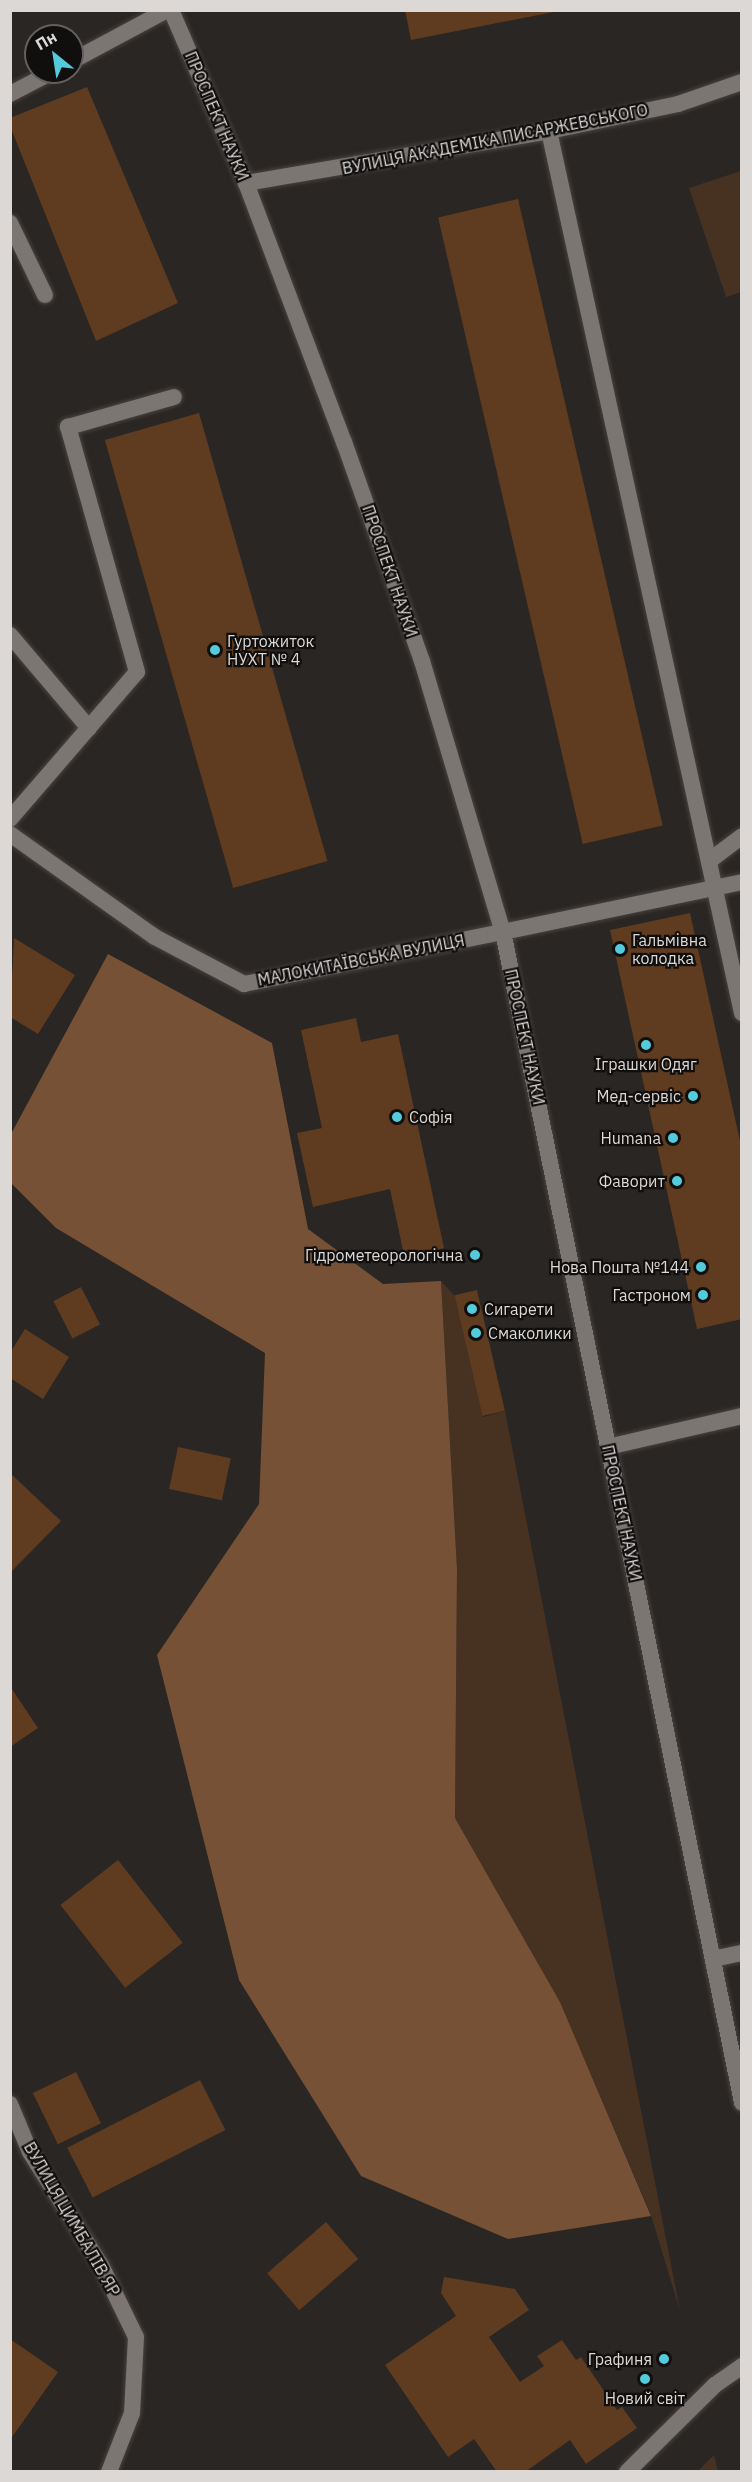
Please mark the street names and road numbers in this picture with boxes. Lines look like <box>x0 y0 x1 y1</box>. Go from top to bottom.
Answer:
street label: ПРОСПЕКТ НАУКИ <box>181 49 253 183</box>
street label: ВУЛИЦЯ АКАДЕМІКА ПИСАРЖЕВСЬКОГО <box>340 100 650 178</box>
street label: ПРОСПЕКТ НАУКИ <box>358 502 422 640</box>
street label: МАЛОКИТАЇВСЬКА ВУЛИЦЯ <box>256 930 466 990</box>
street label: ПРОСПЕКТ НАУКИ <box>501 967 549 1107</box>
street label: ПРОСПЕКТ НАУКИ <box>598 1443 646 1583</box>
street label: ВУЛИЦЯ ЦИМБАЛІВ ЯР <box>20 2139 124 2299</box>

